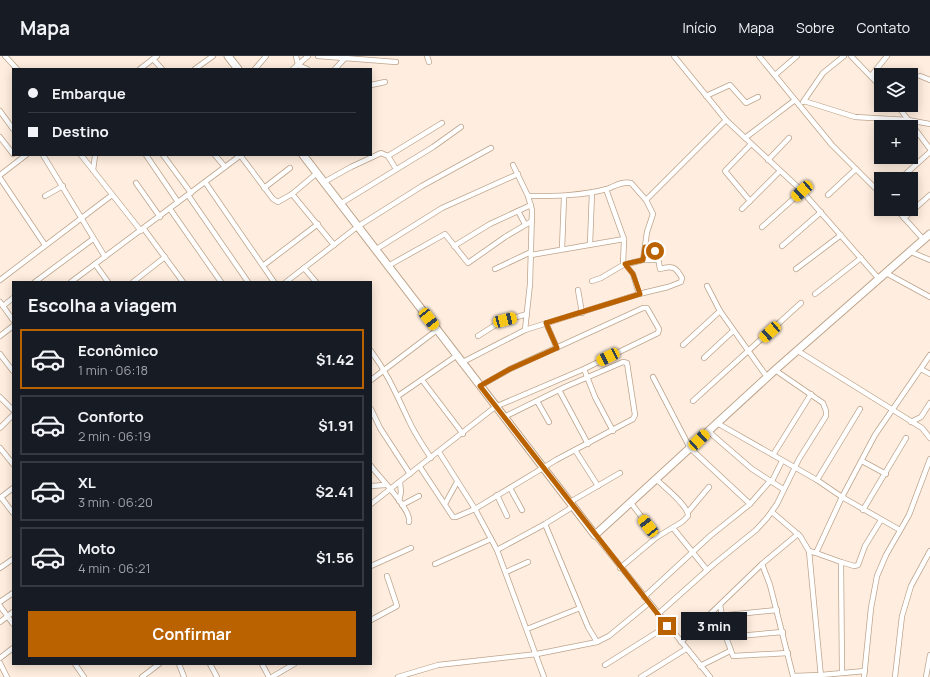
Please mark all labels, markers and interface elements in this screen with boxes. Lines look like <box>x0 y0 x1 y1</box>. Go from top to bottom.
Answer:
text: Mapa <box>20 15 70 41</box>
text: Início <box>683 18 716 37</box>
text: Mapa <box>738 18 774 37</box>
text: Sobre <box>796 18 834 37</box>
text: Contato <box>856 18 910 37</box>
map controls <box>874 68 918 216</box>
button: layers <box>874 68 918 112</box>
text: Embarque <box>52 83 126 104</box>
button: + <box>874 120 918 164</box>
text: Destino <box>52 121 109 142</box>
button: − <box>874 172 918 216</box>
car <box>789 179 815 203</box>
route start <box>646 242 664 260</box>
text: Escolha a viagem <box>28 293 177 317</box>
car <box>417 306 441 332</box>
car <box>492 311 518 329</box>
car <box>757 320 783 344</box>
text: Econômico <box>78 340 158 361</box>
icon: car <box>30 341 66 377</box>
car <box>595 346 621 368</box>
text: $1.42 <box>316 349 354 370</box>
text: 1 min · 06:18 <box>78 361 148 379</box>
text: Conforto <box>78 406 144 427</box>
icon: car <box>30 407 66 443</box>
text: $1.91 <box>318 415 354 436</box>
text: 2 min · 06:19 <box>78 427 151 445</box>
car <box>686 427 712 453</box>
text: XL <box>78 472 96 493</box>
icon: car <box>30 473 66 509</box>
text: $2.41 <box>315 481 354 502</box>
text: 3 min · 06:20 <box>78 493 153 511</box>
car <box>636 513 660 539</box>
text: Moto <box>78 538 115 559</box>
icon: car <box>30 539 66 575</box>
text: $1.56 <box>316 547 354 568</box>
text: 4 min · 06:21 <box>78 559 151 577</box>
button: Confirmar <box>28 611 356 657</box>
callout: 3 min <box>681 612 747 640</box>
route end <box>658 617 676 635</box>
text: 3 min <box>697 617 731 635</box>

